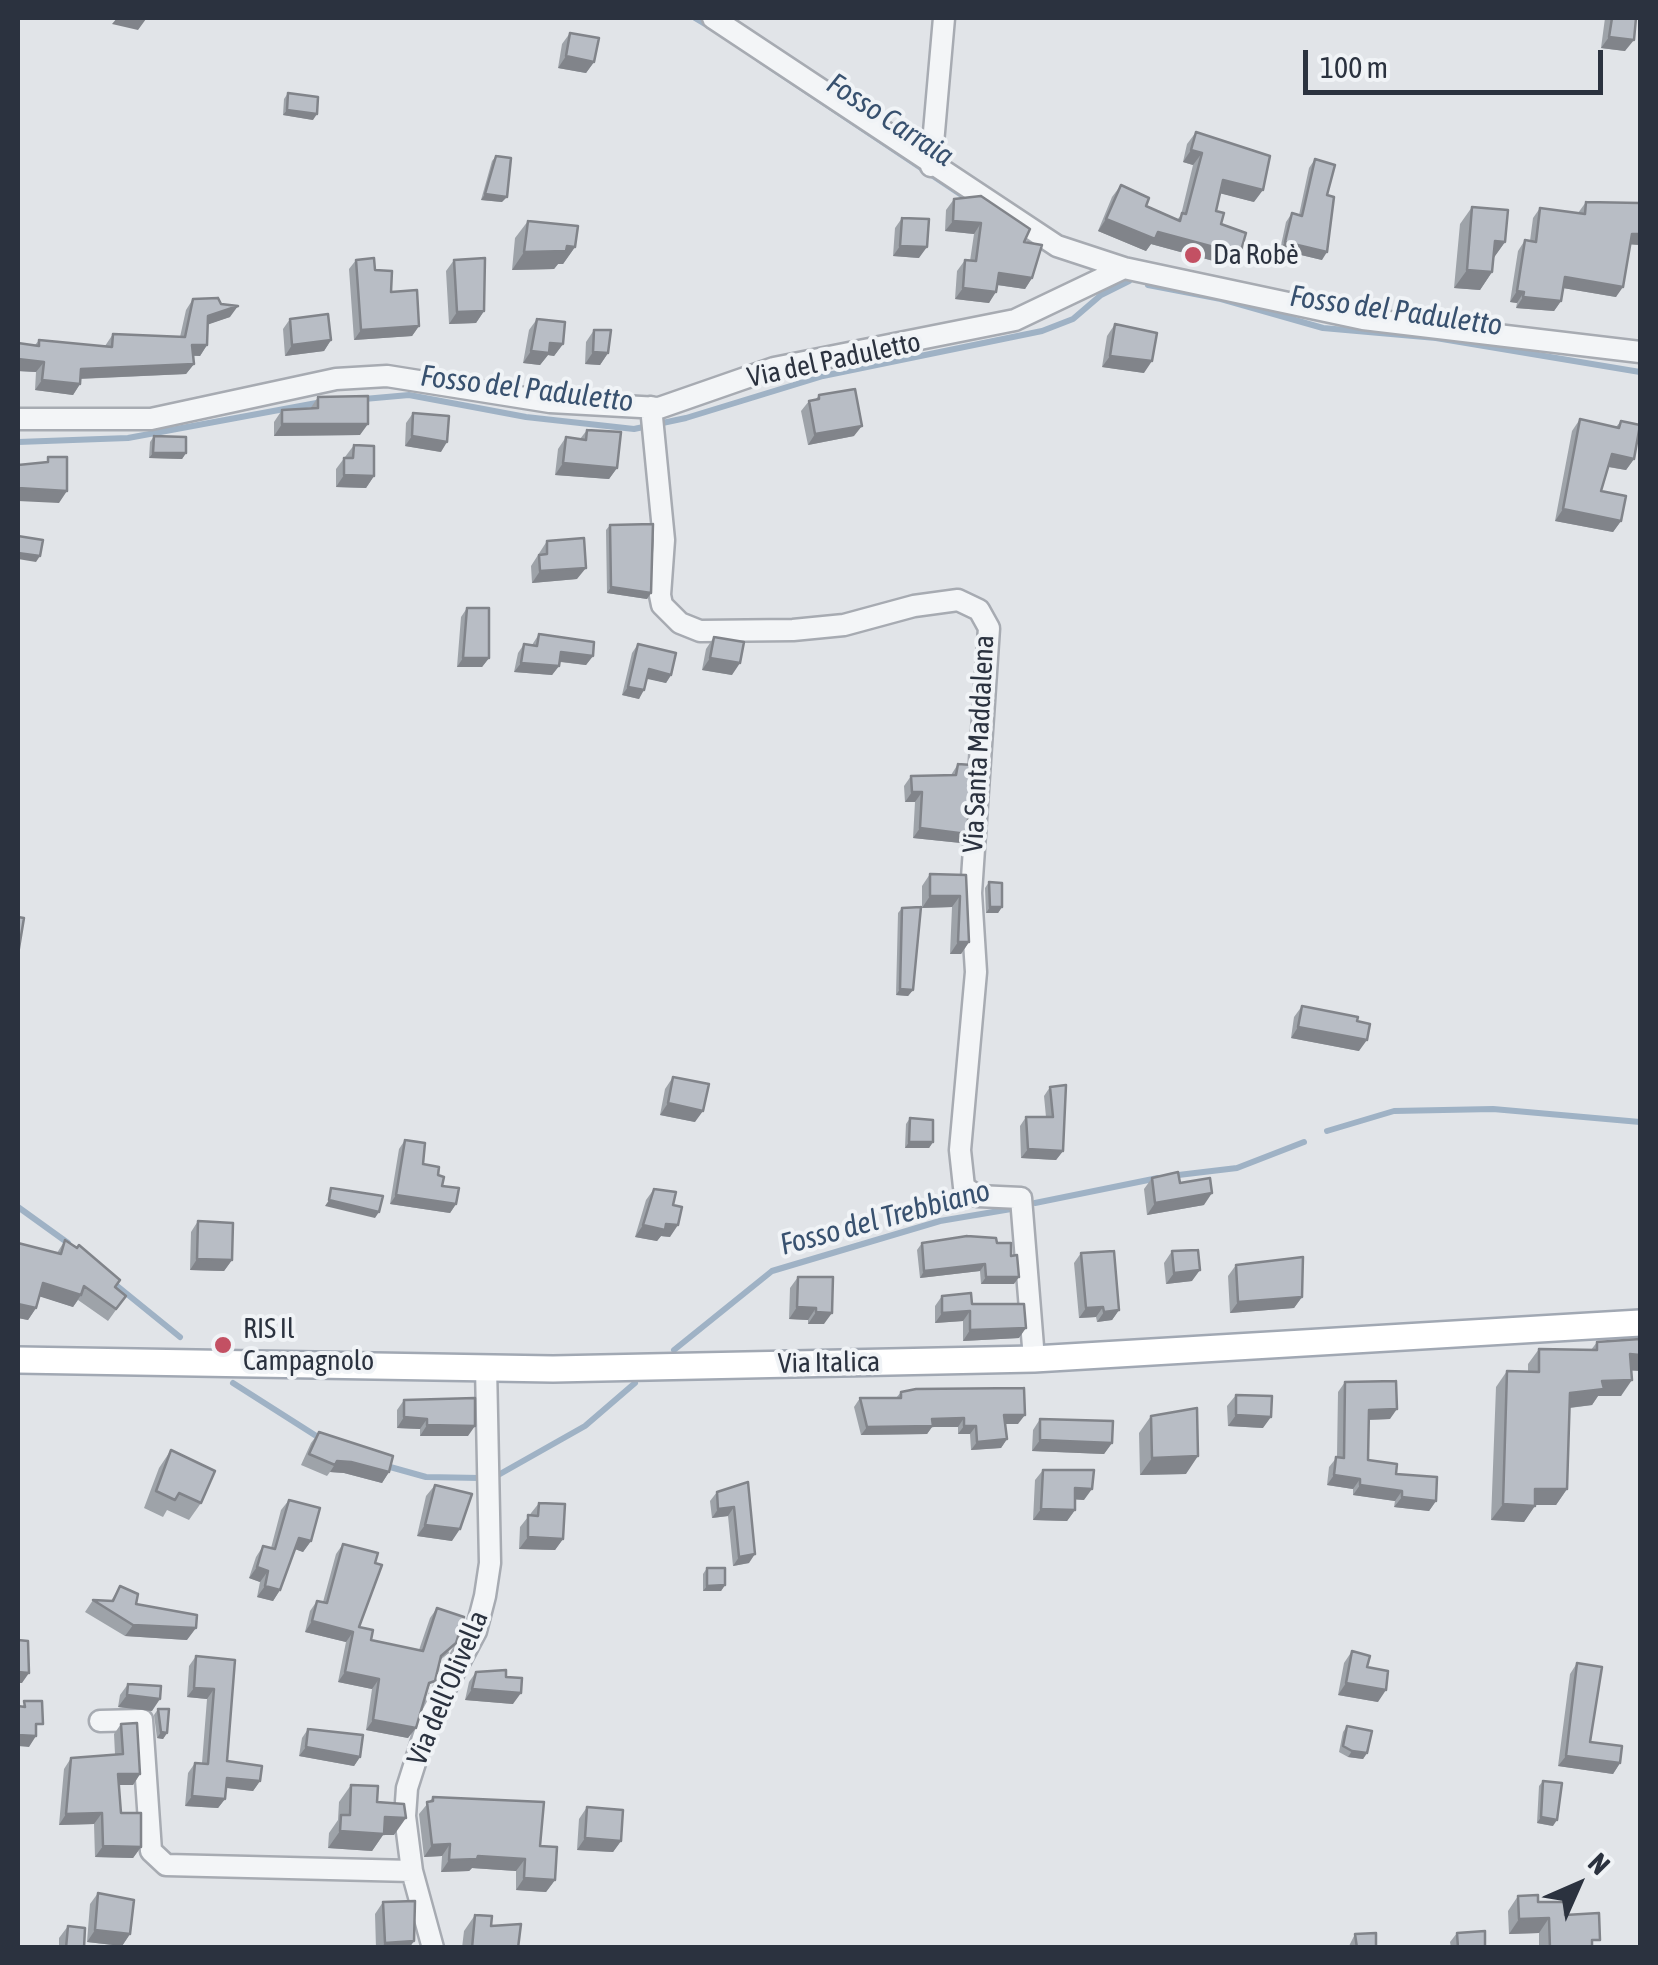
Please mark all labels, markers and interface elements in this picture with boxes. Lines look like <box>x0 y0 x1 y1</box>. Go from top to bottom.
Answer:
scale bar <box>1308 30 1608 92</box>
text: 100 m <box>1320 50 1388 84</box>
water label: Fosso Carraia <box>820 66 960 174</box>
place label: Da Robè <box>1213 238 1299 272</box>
marker: Da Robè <box>1182 244 1204 266</box>
water label: Fosso del Paduletto <box>1287 278 1505 344</box>
street label: Via del Paduletto <box>744 325 924 395</box>
water label: Fosso del Paduletto <box>419 358 635 420</box>
street label: Via Santa Maddalena <box>957 634 1001 854</box>
water label: Fosso del Trebbiano <box>776 1173 994 1263</box>
place label: RIS Il Campagnolo <box>243 1312 374 1378</box>
marker: RIS Il Campagnolo <box>212 1334 234 1356</box>
street label: Via Italica <box>777 1345 881 1381</box>
street label: Via dell'Olivella <box>400 1606 496 1770</box>
north arrow <box>1528 1835 1628 1935</box>
text: N <box>1582 1847 1616 1881</box>

